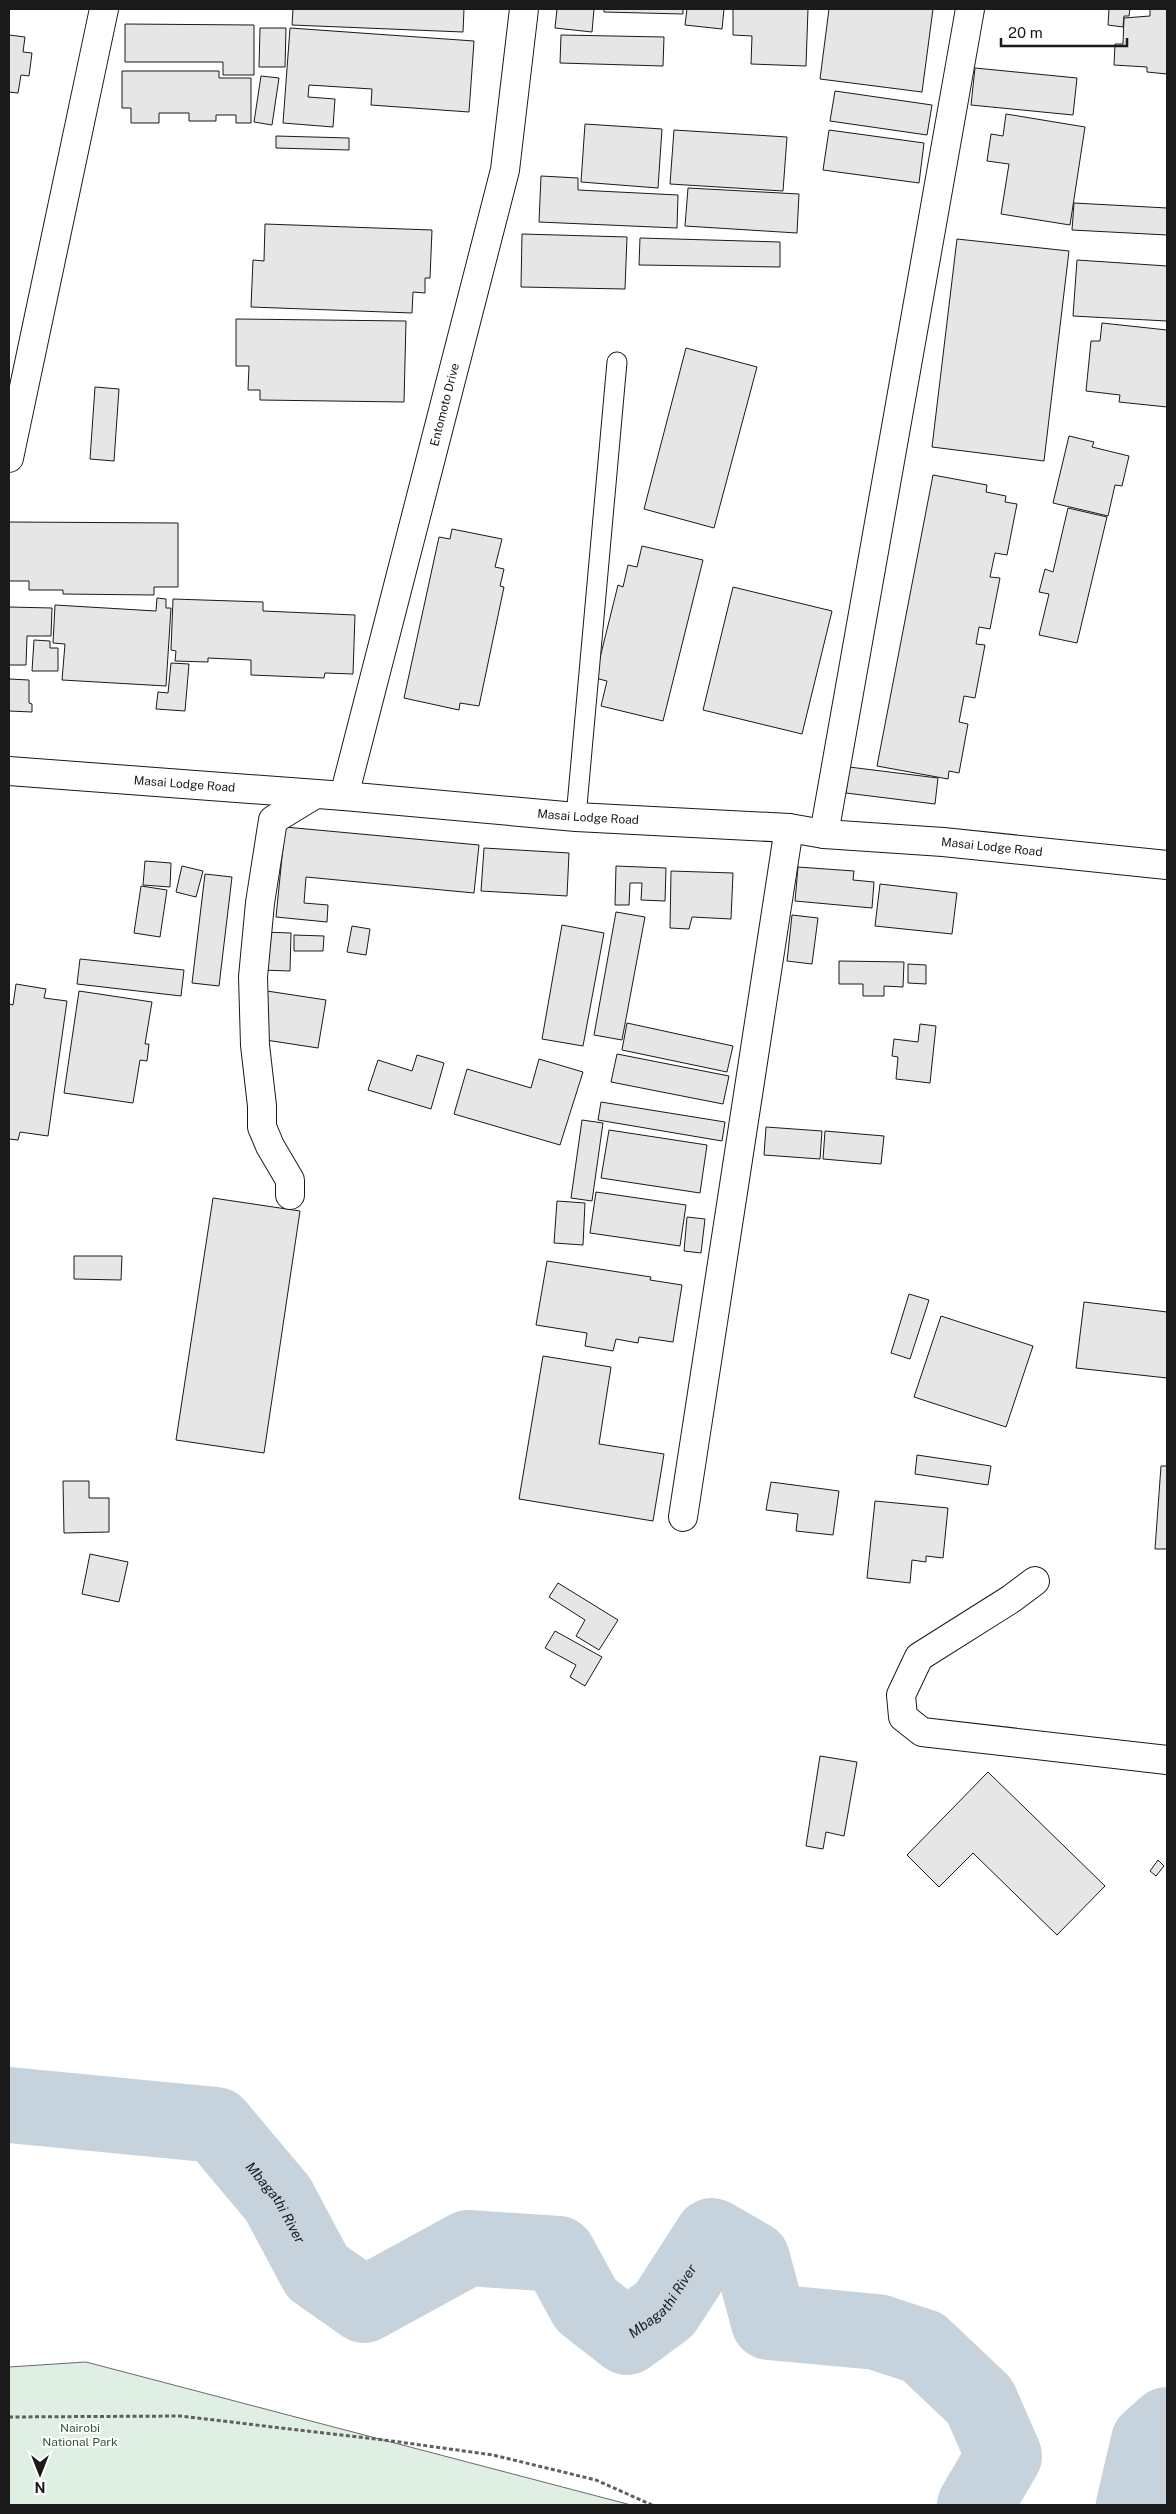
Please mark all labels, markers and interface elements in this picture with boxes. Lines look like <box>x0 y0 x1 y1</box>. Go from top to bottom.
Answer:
scale bar <box>1001 15 1127 47</box>
text: 20 m <box>1008 24 1043 41</box>
street label: Entomoto Drive <box>427 362 462 448</box>
street label: Masai Lodge Road <box>133 773 236 795</box>
street label: Masai Lodge Road <box>537 807 639 827</box>
street label: Masai Lodge Road <box>940 835 1043 859</box>
water label: Mbagathi River <box>242 2159 308 2247</box>
water label: Mbagathi River <box>625 2261 700 2341</box>
park label: Nairobi National Park <box>42 2421 118 2449</box>
north arrow <box>15 2449 65 2499</box>
text: N <box>35 2479 45 2495</box>

